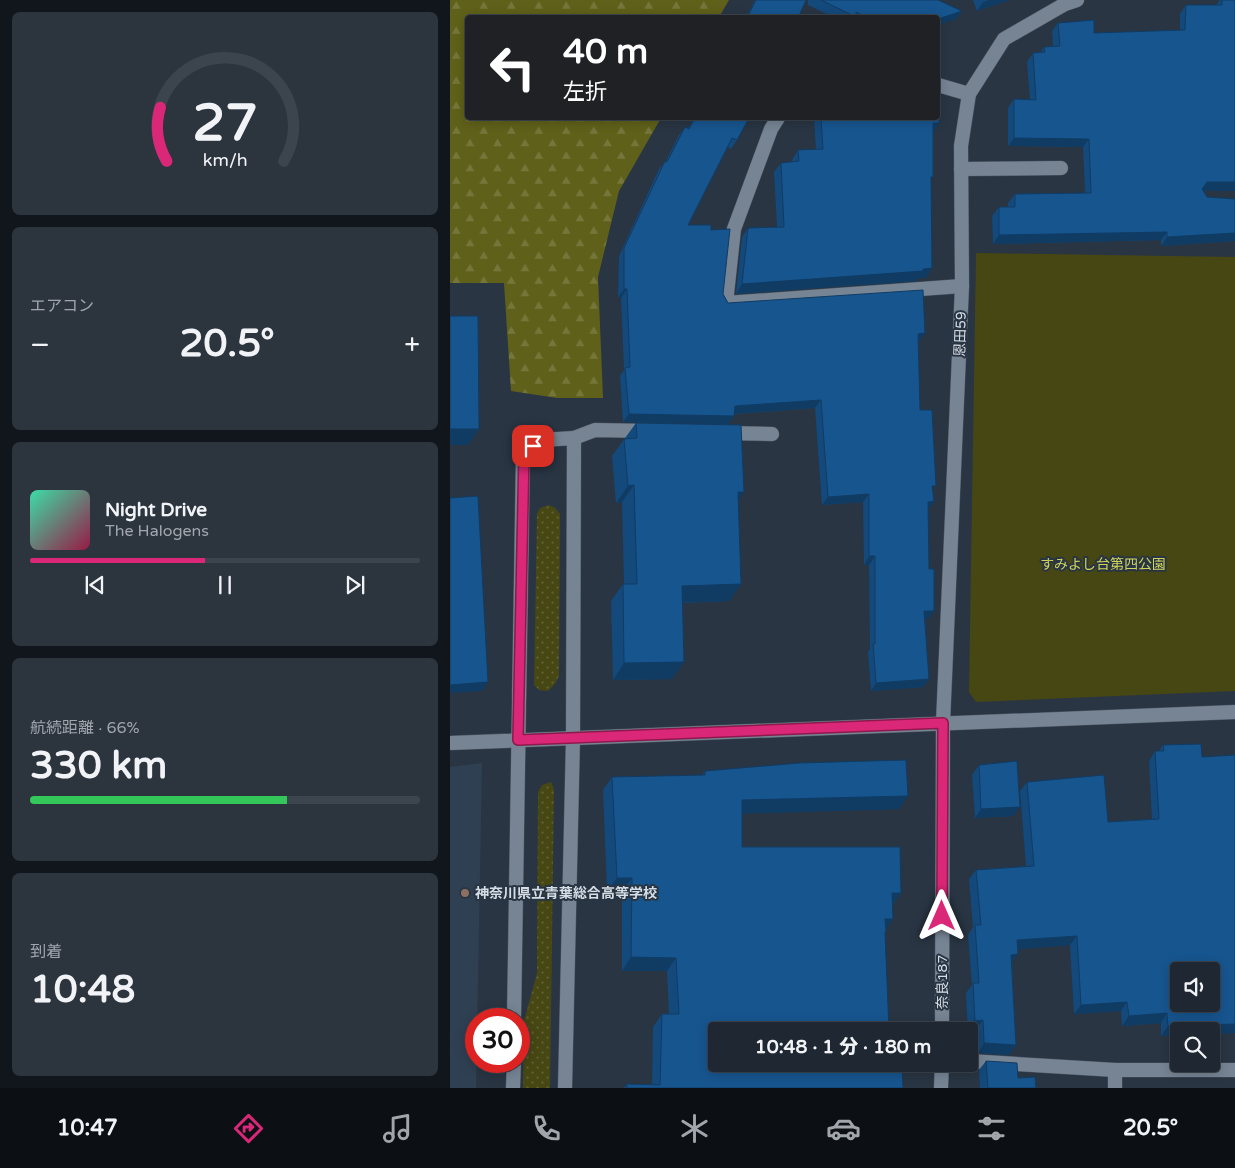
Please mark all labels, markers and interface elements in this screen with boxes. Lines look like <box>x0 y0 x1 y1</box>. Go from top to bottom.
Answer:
text: 40 m <box>563 31 648 73</box>
icon: left <box>480 35 545 100</box>
text: 左折 <box>563 79 607 105</box>
text: 27 <box>192 92 258 155</box>
text: km/h <box>203 150 247 171</box>
text: エアコン <box>30 296 94 316</box>
street label: 恩田59 <box>951 311 970 357</box>
text: 20.5° <box>180 321 275 367</box>
text: − <box>30 328 50 362</box>
text: + <box>404 328 420 362</box>
pin <box>512 425 554 467</box>
icon: arrive <box>519 432 547 460</box>
text: Night Drive <box>105 499 207 521</box>
text: The Halogens <box>105 521 209 541</box>
park label: すみよし台第四公園 <box>1040 556 1166 573</box>
icon: previous <box>81 571 109 599</box>
icon: pause <box>211 571 239 599</box>
icon: next <box>341 571 369 599</box>
text: 航続距離 · 66% <box>30 718 140 738</box>
text: 330 km <box>30 743 167 789</box>
place label: 神奈川県立青葉総合高等学校 <box>475 885 657 902</box>
marker: 神奈川県立青葉総合高等学校 <box>459 887 471 899</box>
position arrow <box>915 889 967 941</box>
text: 到着 <box>30 942 62 962</box>
street label: 奈良187 <box>934 955 951 1009</box>
map controls <box>1170 962 1220 1072</box>
button: sound <box>1170 962 1220 1012</box>
text: 10:48 <box>30 967 135 1013</box>
speed limit sign: 30 <box>465 1008 530 1073</box>
button: search <box>1170 1022 1220 1072</box>
text: 10:48 · 1 分 · 180 m <box>755 1036 931 1058</box>
icon: directions <box>231 1111 266 1146</box>
icon: music <box>380 1111 415 1146</box>
icon: phone <box>529 1111 564 1146</box>
icon: climate <box>677 1111 712 1146</box>
icon: car <box>826 1111 861 1146</box>
icon: filters <box>974 1111 1009 1146</box>
text: 10:47 <box>57 1115 118 1141</box>
text: 20.5° <box>1123 1115 1178 1141</box>

